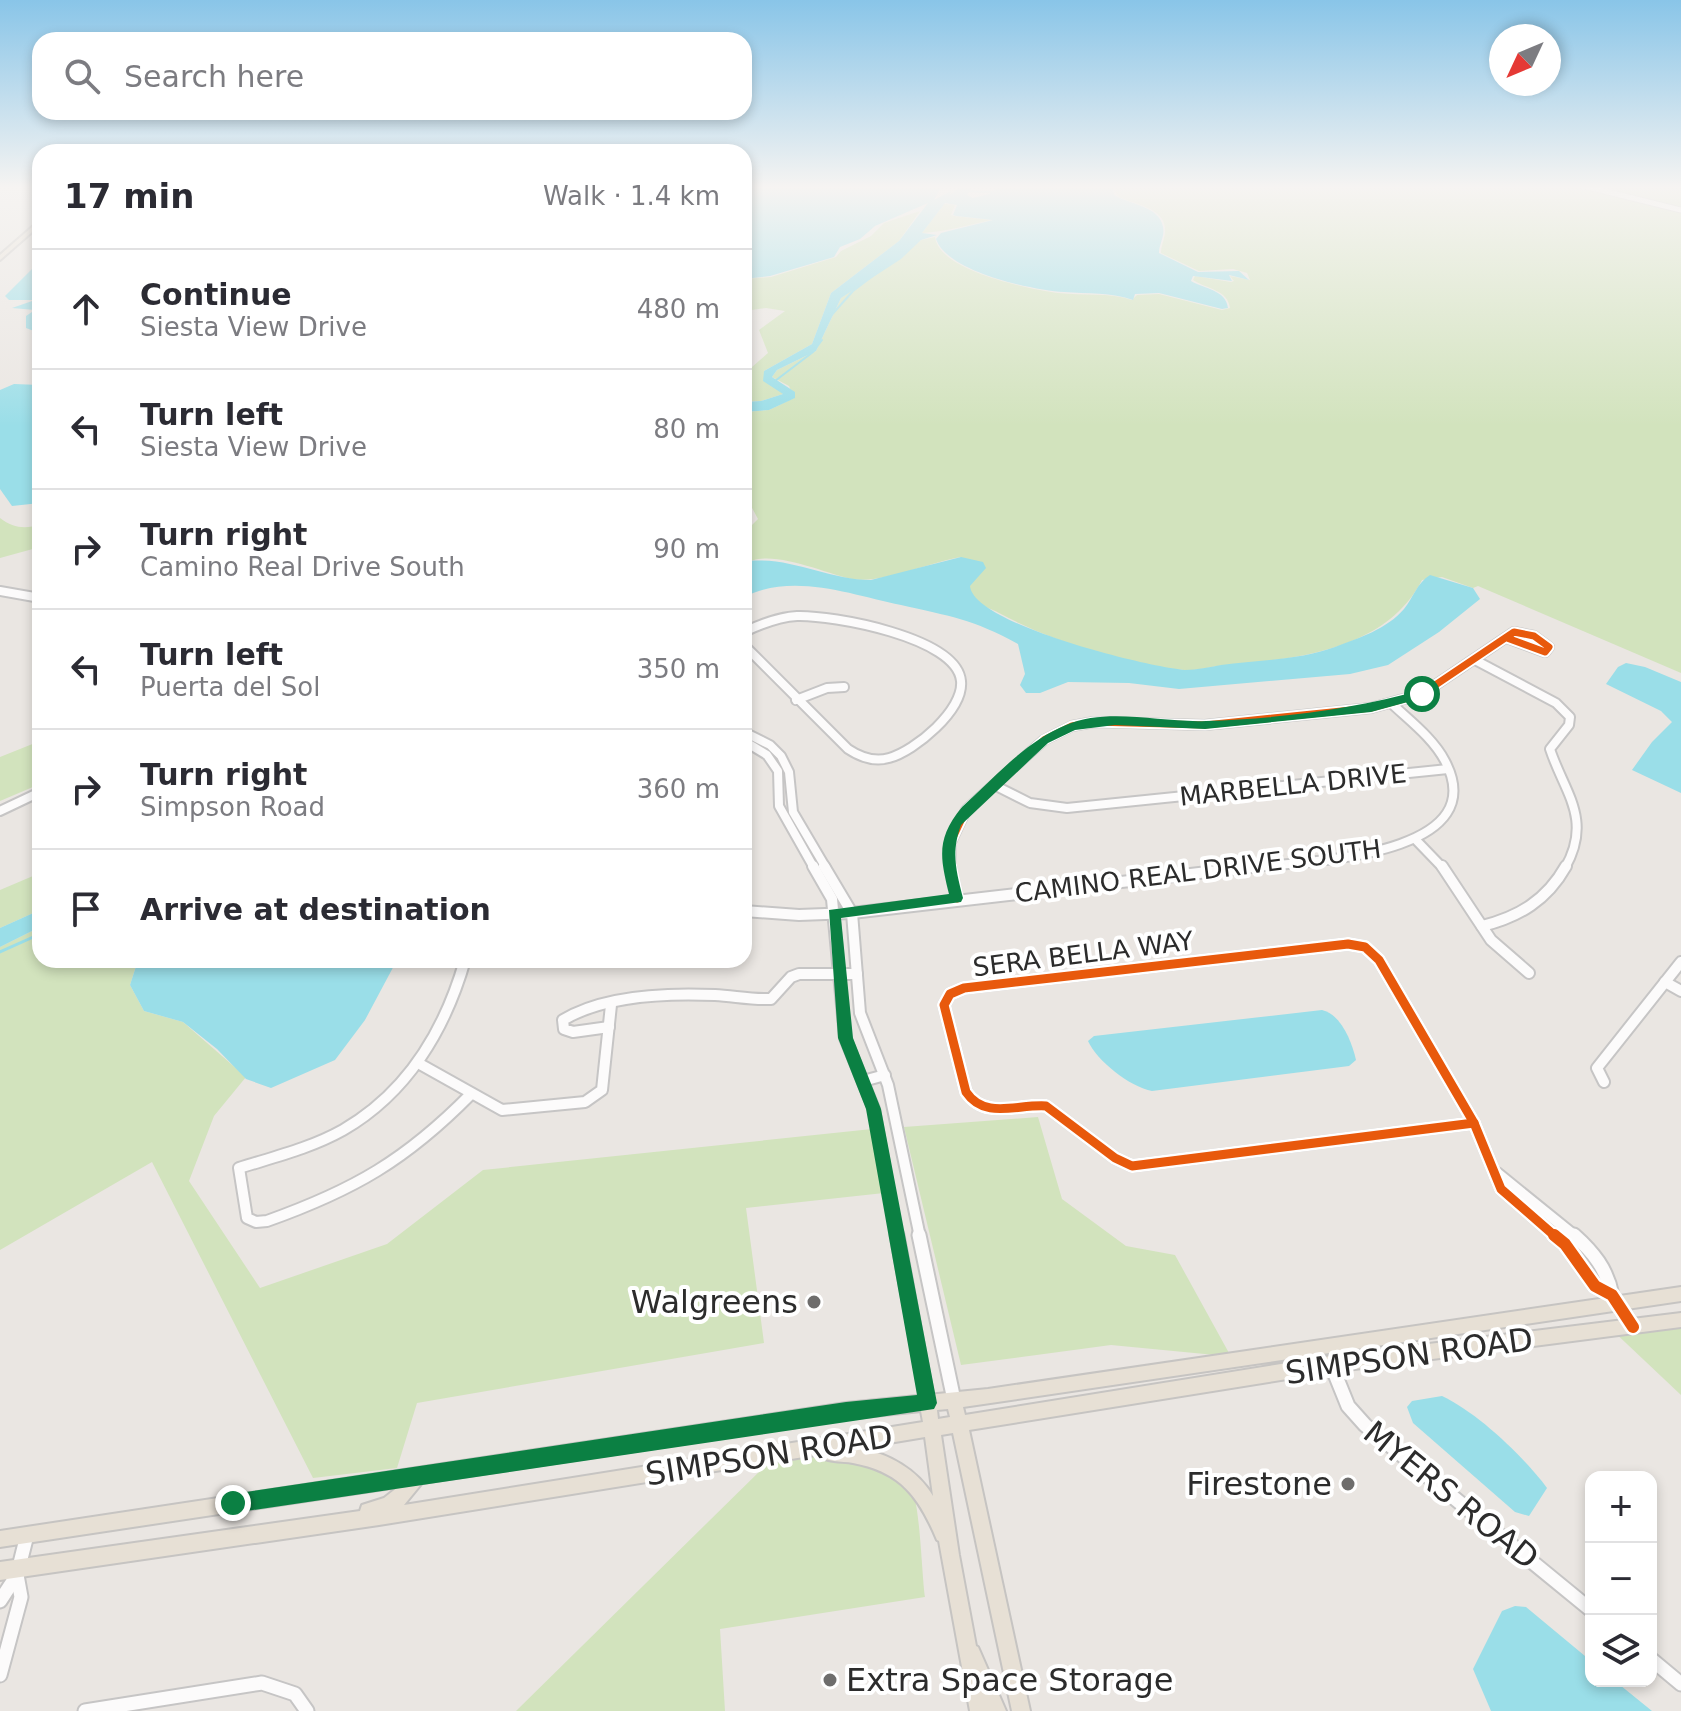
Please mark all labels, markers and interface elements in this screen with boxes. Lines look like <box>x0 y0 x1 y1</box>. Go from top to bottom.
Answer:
north arrow <box>1489 24 1561 96</box>
search box <box>32 32 752 120</box>
icon: search <box>60 54 104 98</box>
text: Search here <box>124 59 304 94</box>
text: 17 min <box>64 176 194 216</box>
text: Walk · 1.4 km <box>543 181 720 211</box>
text: Continue <box>140 277 292 312</box>
icon: ahead <box>64 287 108 331</box>
text: 480 m <box>637 294 720 324</box>
text: Siesta View Drive <box>140 312 367 342</box>
text: Turn left <box>140 397 283 432</box>
icon: left <box>64 407 108 451</box>
text: 80 m <box>653 414 720 444</box>
text: Siesta View Drive <box>140 432 367 462</box>
text: Turn right <box>140 517 307 552</box>
icon: right <box>64 527 108 571</box>
text: 90 m <box>653 534 720 564</box>
text: Camino Real Drive South <box>140 552 465 582</box>
text: Turn left <box>140 637 283 672</box>
icon: left <box>64 647 108 691</box>
text: 350 m <box>637 654 720 684</box>
text: Puerta del Sol <box>140 672 320 702</box>
route start <box>1404 676 1440 712</box>
text: Turn right <box>140 757 307 792</box>
street label: MARBELLA DRIVE <box>1178 758 1408 812</box>
icon: right <box>64 767 108 811</box>
text: 360 m <box>637 774 720 804</box>
text: Simpson Road <box>140 792 325 822</box>
street label: CAMINO REAL DRIVE SOUTH <box>1013 834 1383 908</box>
icon: arrive <box>64 887 108 931</box>
text: Arrive at destination <box>140 892 491 927</box>
street label: SERA BELLA WAY <box>971 926 1195 982</box>
place label: Walgreens <box>631 1283 798 1321</box>
marker: Walgreens <box>805 1293 823 1311</box>
street label: SIMPSON ROAD <box>1283 1320 1535 1392</box>
street label: MYERS ROAD <box>1356 1413 1546 1577</box>
street label: SIMPSON ROAD <box>643 1417 895 1493</box>
place label: Firestone <box>1186 1465 1332 1503</box>
map controls <box>1585 1471 1657 1687</box>
button: + <box>1585 1471 1657 1543</box>
marker: Firestone <box>1339 1475 1357 1493</box>
route end <box>215 1485 251 1521</box>
button: − <box>1585 1543 1657 1615</box>
button: layers <box>1585 1615 1657 1687</box>
place label: Extra Space Storage <box>846 1661 1174 1699</box>
marker: Extra Space Storage <box>821 1671 839 1689</box>

